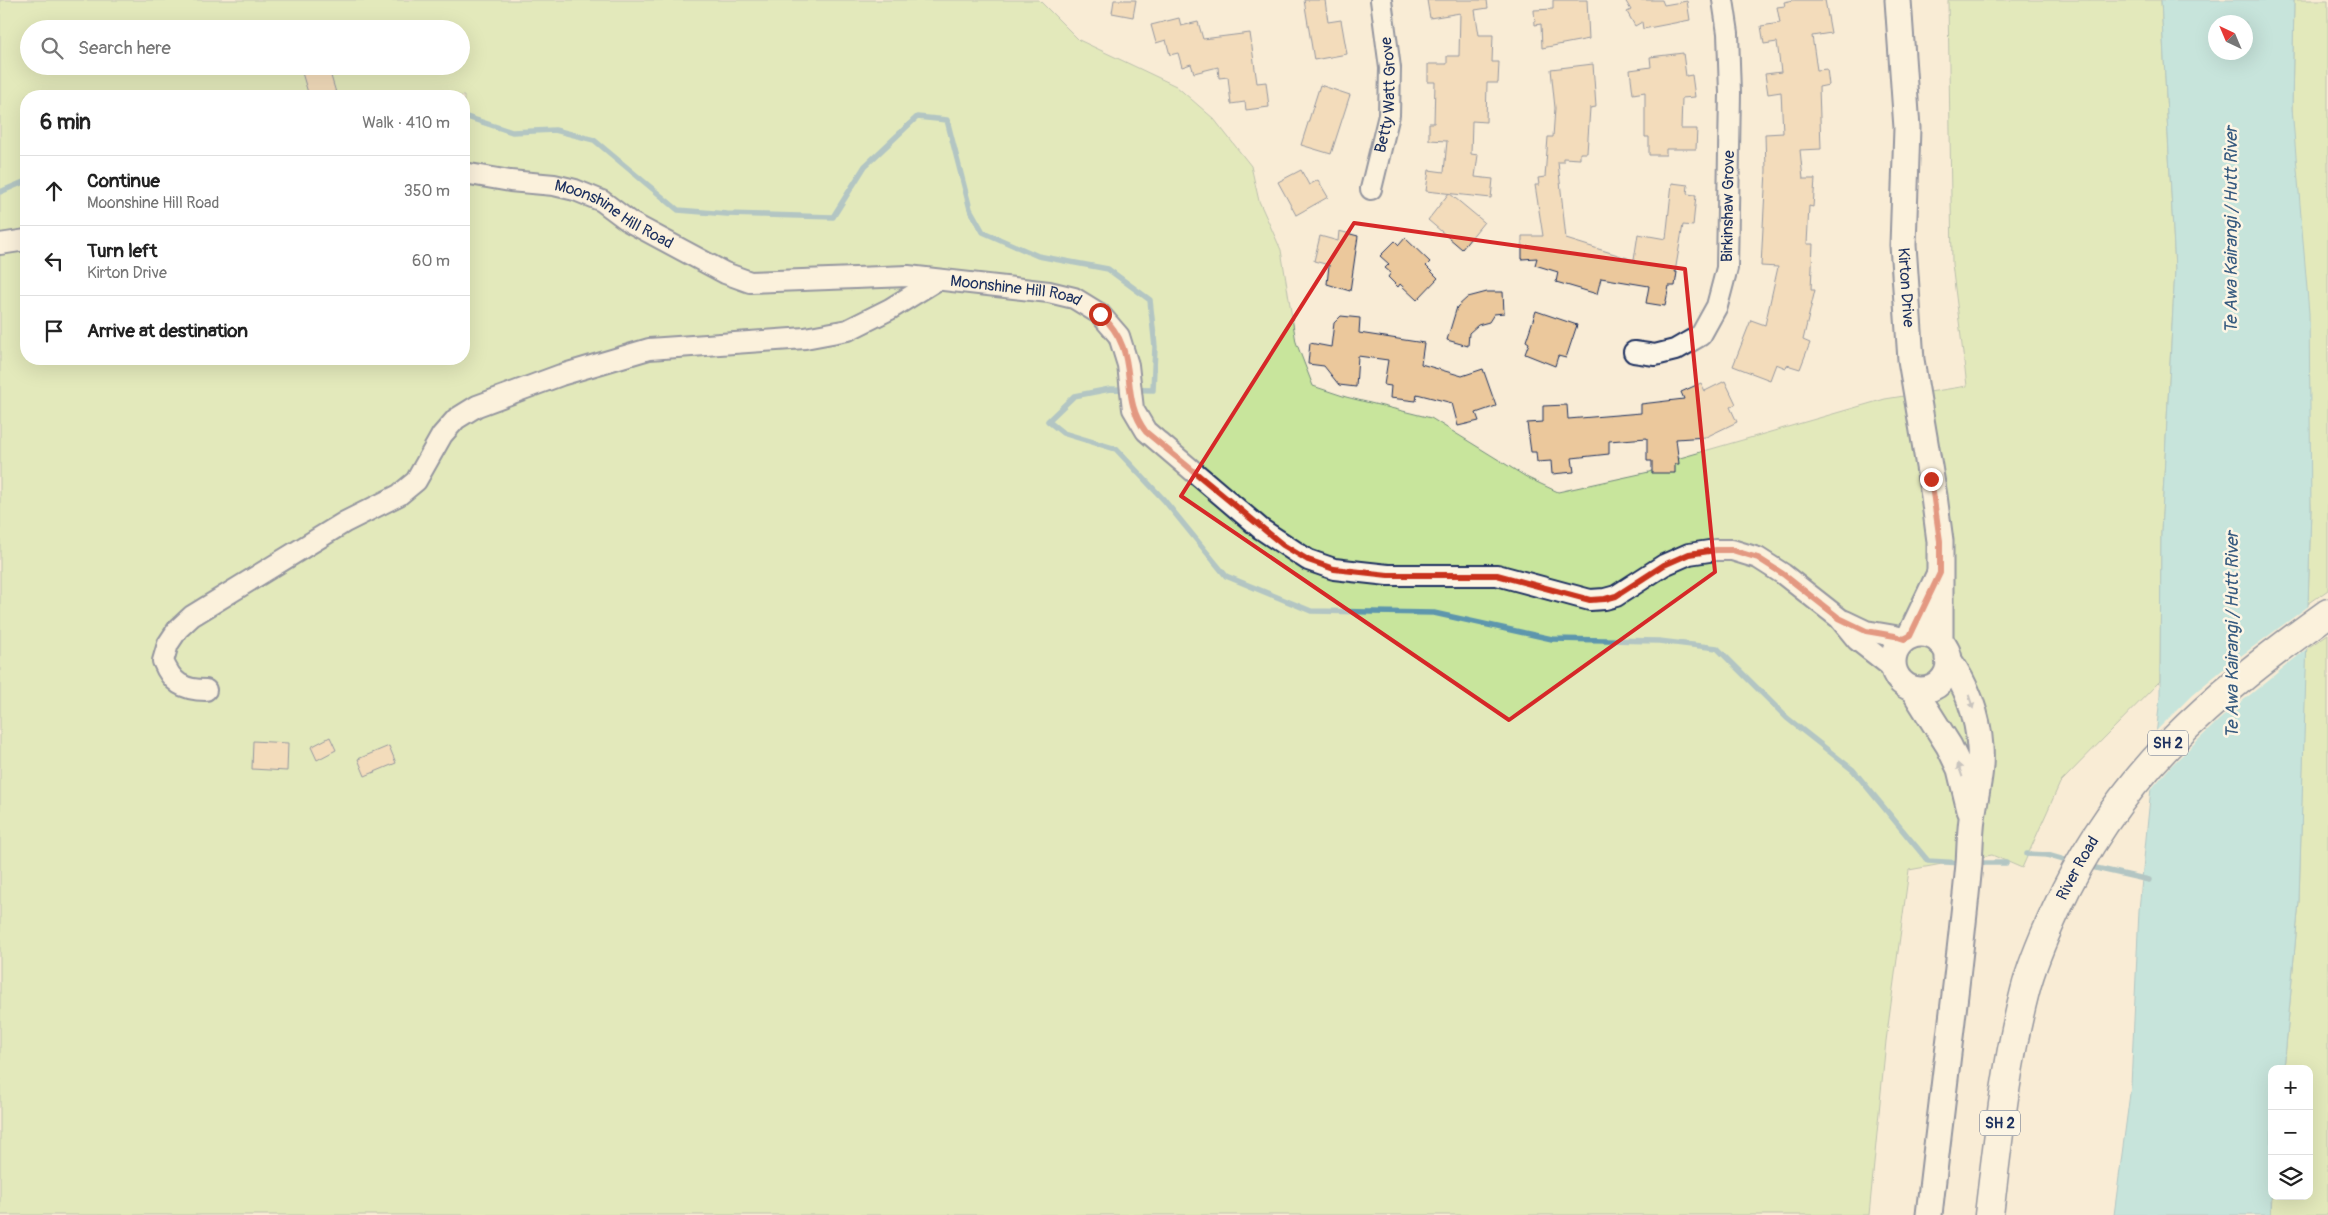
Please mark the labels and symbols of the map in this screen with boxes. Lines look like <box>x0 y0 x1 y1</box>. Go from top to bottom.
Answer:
north arrow <box>2208 15 2253 60</box>
street label: Betty Watt Grove <box>1370 36 1400 155</box>
water label: Te Awa Kairangi / Hutt River <box>2220 124 2243 334</box>
street label: Birkinshaw Grove <box>1717 150 1739 262</box>
street label: Moonshine Hill Road <box>553 175 677 253</box>
street label: Kirton Drive <box>1893 247 1919 328</box>
street label: Moonshine Hill Road <box>949 271 1086 310</box>
route start <box>1089 303 1112 326</box>
route end <box>1920 468 1943 491</box>
water label: Te Awa Kairangi / Hutt River <box>2221 529 2244 739</box>
one-way arrow <box>1968 695 1976 710</box>
road number: SH 2 <box>2148 730 2188 756</box>
one-way arrow <box>1956 763 1963 778</box>
street label: River Road <box>2052 832 2103 903</box>
road number: SH 2 <box>1980 1110 2020 1136</box>

